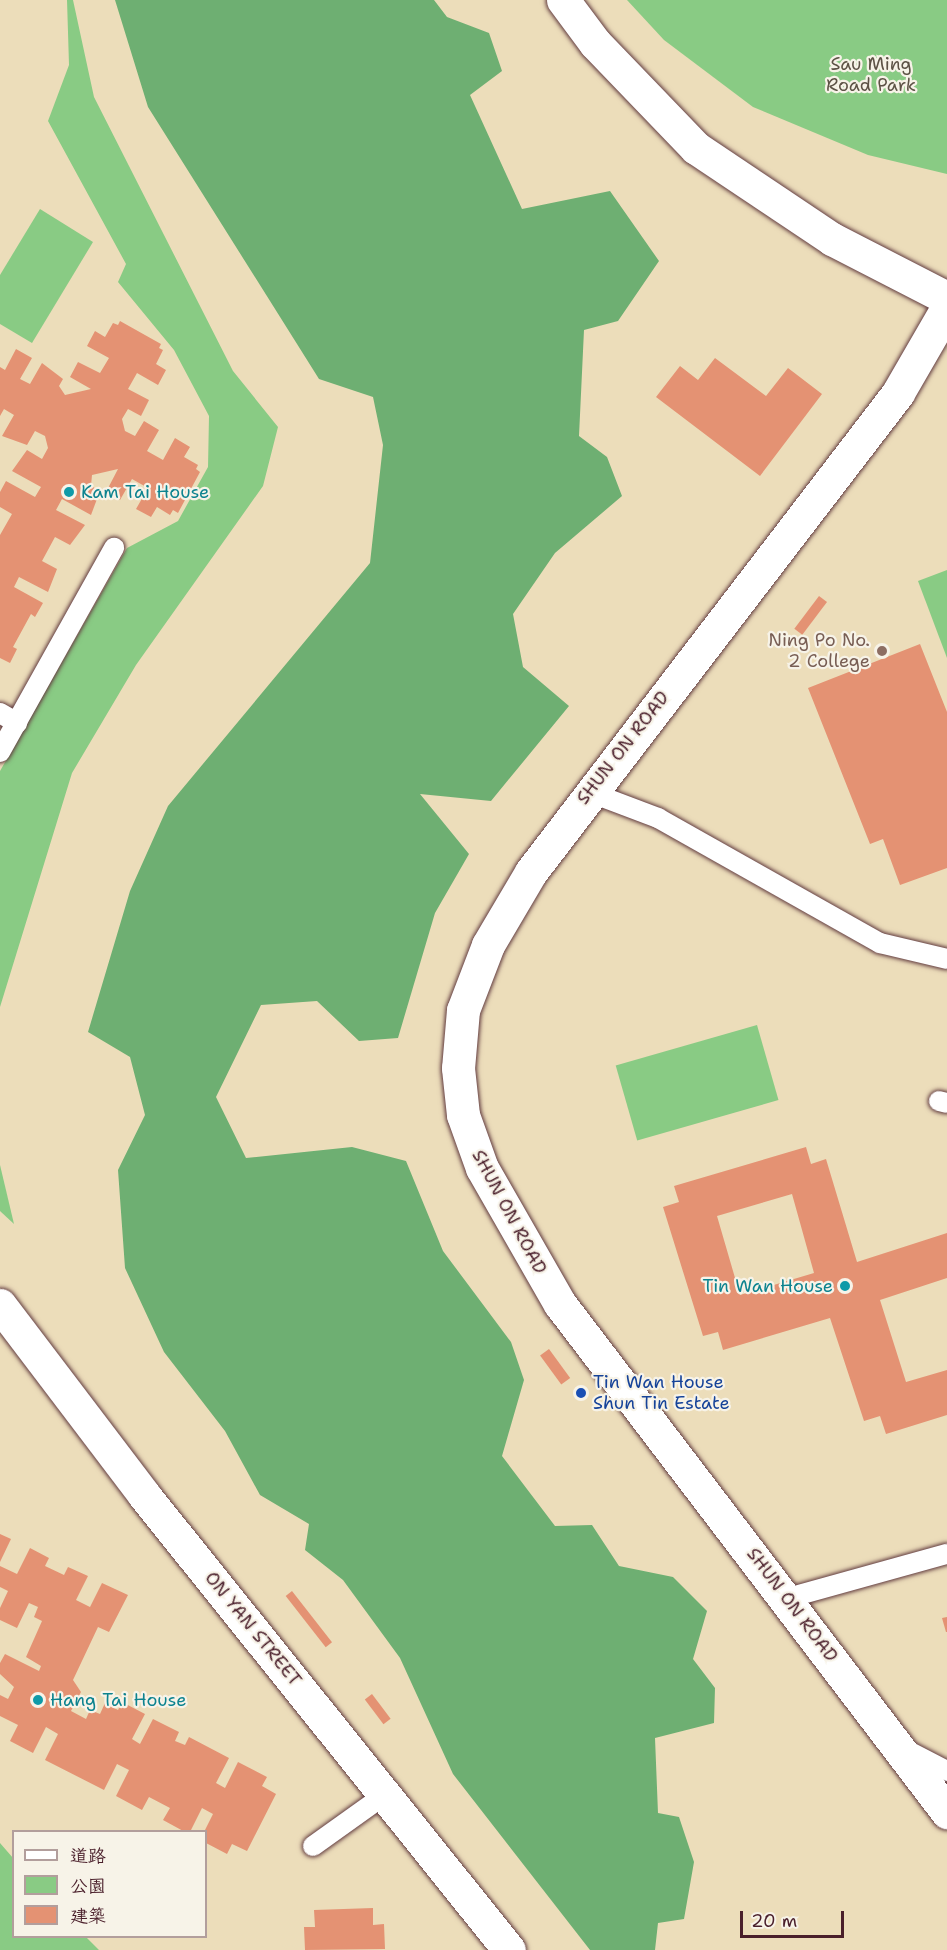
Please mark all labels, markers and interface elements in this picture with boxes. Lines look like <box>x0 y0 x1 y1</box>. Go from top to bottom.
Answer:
park label: Sau Ming Road Park <box>826 54 916 97</box>
place label: Kam Tai House <box>81 481 209 503</box>
marker: Kam Tai House <box>62 485 76 499</box>
place label: Ning Po No. 2 College <box>768 630 870 672</box>
marker: Ning Po No. 2 College <box>875 644 889 658</box>
street label: SHUN ON ROAD <box>572 687 674 809</box>
street label: SHUN ON ROAD <box>467 1146 551 1278</box>
place label: Tin Wan House <box>702 1275 833 1297</box>
marker: Tin Wan House <box>838 1279 852 1293</box>
place label: Tin Wan House Shun Tin Estate <box>593 1372 730 1414</box>
marker: Tin Wan House Shun Tin Estate <box>574 1386 588 1400</box>
street label: SHUN ON ROAD <box>742 1544 842 1666</box>
street label: ON YAN STREET <box>200 1567 306 1691</box>
place label: Hang Tai House <box>50 1689 186 1711</box>
marker: Hang Tai House <box>31 1693 45 1707</box>
legend <box>12 1830 207 1938</box>
text: 道路 <box>70 1844 106 1868</box>
text: 公園 <box>70 1874 106 1898</box>
scale bar <box>743 1899 846 1937</box>
text: 建築 <box>70 1904 106 1928</box>
text: 20 m <box>751 1909 797 1933</box>

